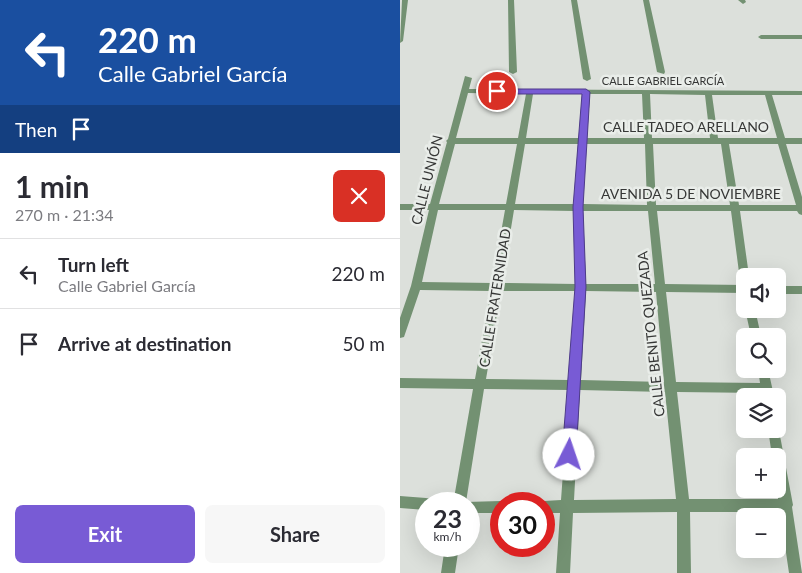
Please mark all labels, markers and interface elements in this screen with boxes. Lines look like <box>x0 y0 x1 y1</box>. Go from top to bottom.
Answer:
text: 220 m <box>98 18 197 60</box>
icon: left <box>15 20 80 85</box>
text: Calle Gabriel García <box>98 60 287 87</box>
pin <box>476 70 518 112</box>
street label: CALLE GABRIEL GARCÍA <box>602 74 725 87</box>
icon: arrive <box>483 77 511 105</box>
icon: arrive <box>67 115 95 143</box>
text: Then <box>15 118 57 141</box>
street label: CALLE TADEO ARELLANO <box>603 118 769 135</box>
street label: CALLE UNIÓN <box>407 133 446 226</box>
text: 1 min <box>15 168 89 204</box>
button: close <box>333 170 385 222</box>
street label: AVENIDA 5 DE NOVIEMBRE <box>601 185 781 202</box>
text: 270 m · 21:34 <box>15 205 114 224</box>
street label: CALLE FRATERNIDAD <box>475 227 514 369</box>
street label: CALLE BENITO QUEZADA <box>633 250 668 418</box>
text: Turn left <box>58 253 129 276</box>
icon: left <box>15 260 43 288</box>
text: 220 m <box>331 262 385 285</box>
map controls <box>736 268 786 558</box>
button: sound <box>736 268 786 318</box>
text: Calle Gabriel García <box>58 276 196 295</box>
button: search <box>736 328 786 378</box>
icon: arrive <box>15 330 43 358</box>
text: Arrive at destination <box>58 332 231 355</box>
text: 50 m <box>342 332 385 355</box>
button: layers <box>736 388 786 438</box>
position arrow <box>542 428 594 480</box>
button: + <box>736 448 786 498</box>
speed limit sign: 30 <box>490 492 555 557</box>
text: 23 <box>433 503 462 533</box>
button: Exit <box>15 505 195 563</box>
button: Share <box>205 505 385 563</box>
button: − <box>736 508 786 558</box>
text: km/h <box>433 529 462 544</box>

